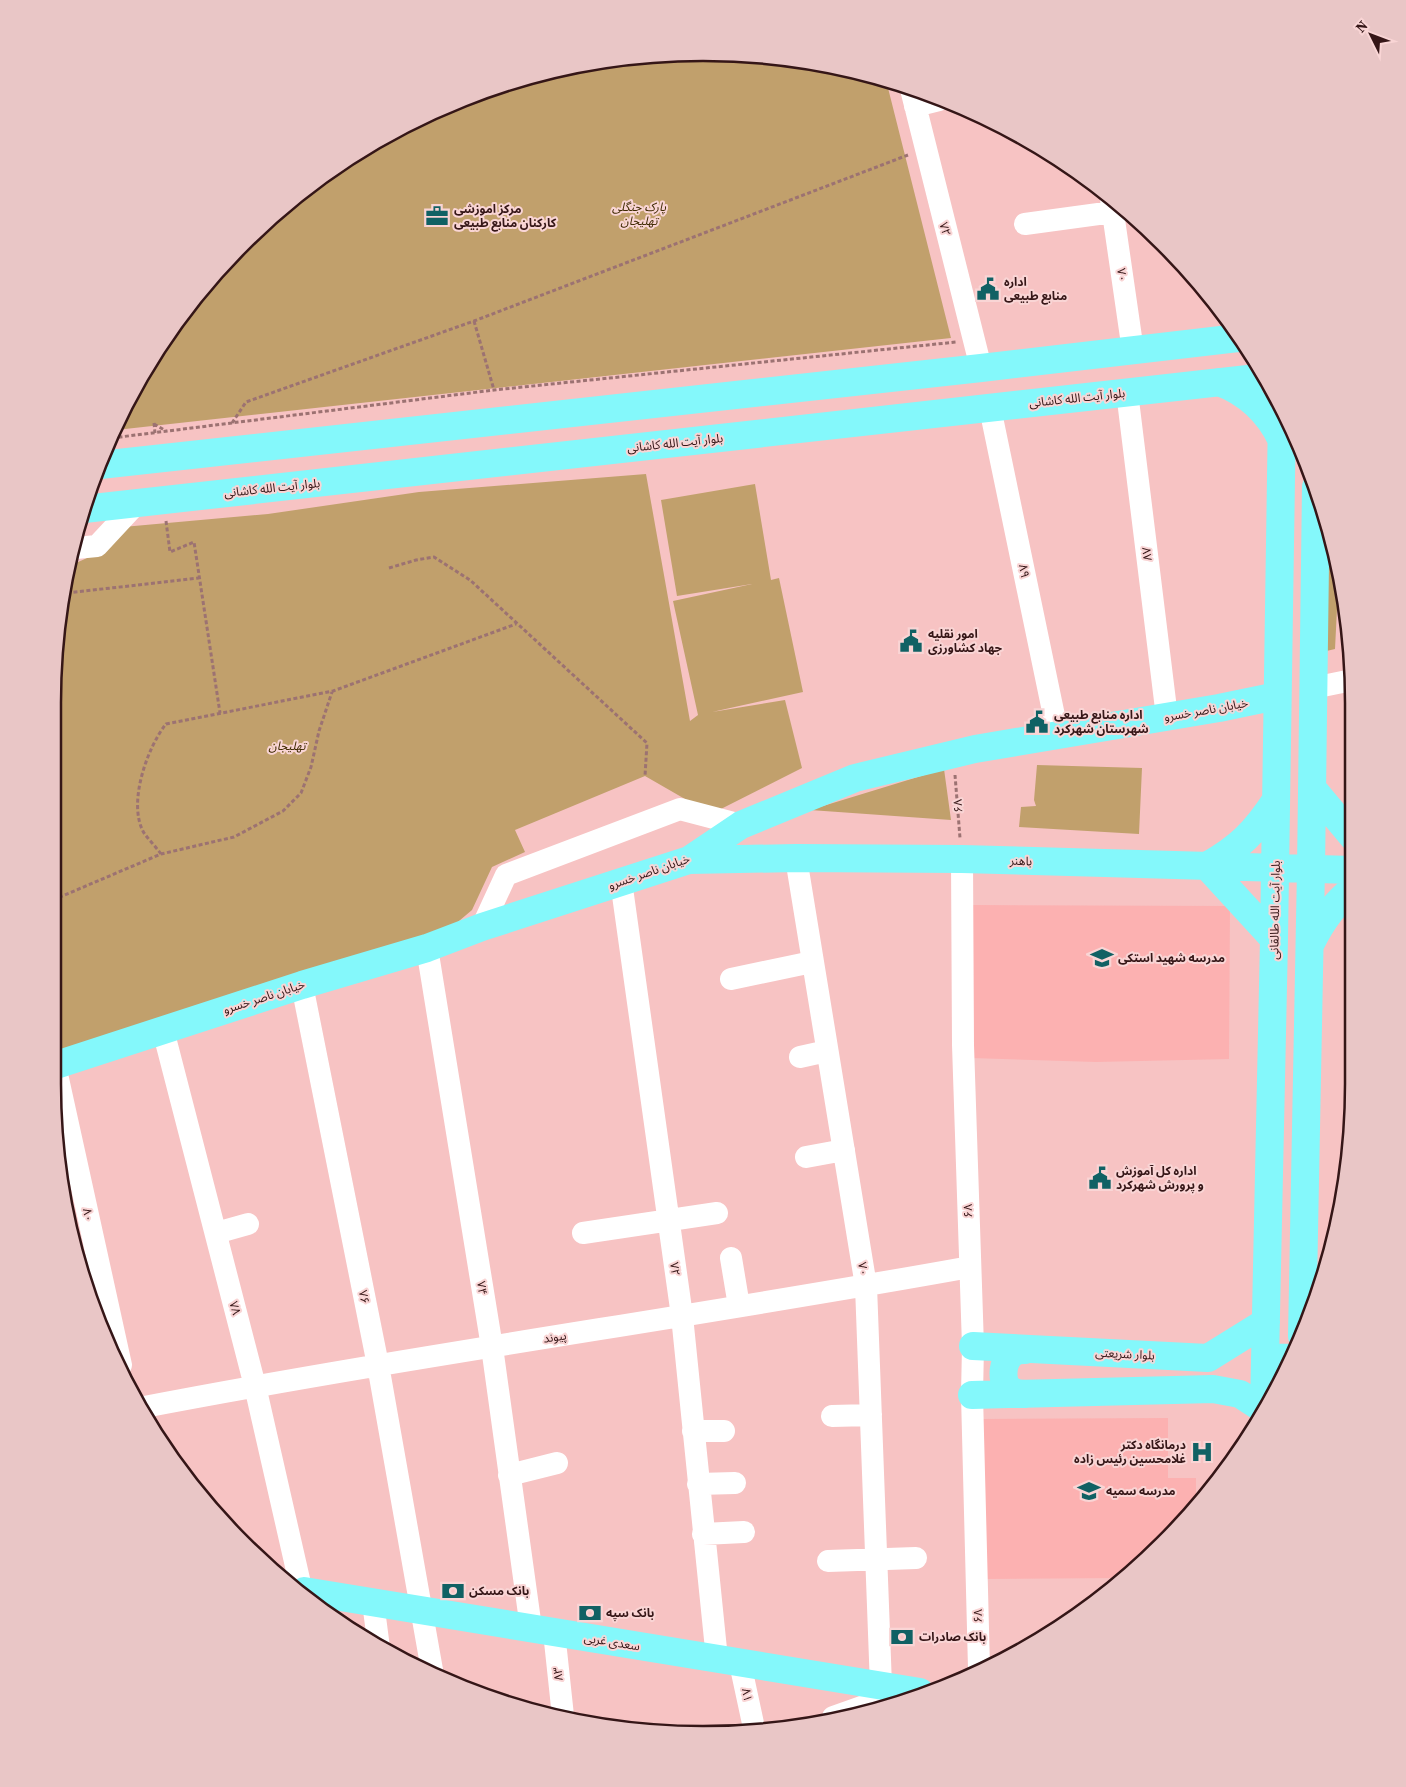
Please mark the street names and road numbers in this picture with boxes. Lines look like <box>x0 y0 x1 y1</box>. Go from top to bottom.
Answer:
street label: ۷۲ <box>935 220 955 238</box>
street label: ۷۰ <box>1113 267 1131 283</box>
street label: بلوار آیت الله کاشانی <box>1028 385 1126 411</box>
street label: بلوار آیت الله کاشانی <box>626 430 724 456</box>
street label: بلوار آیت الله کاشانی <box>223 475 321 501</box>
street label: ۸۷ <box>1138 546 1156 562</box>
street label: ۸۹ <box>1015 563 1033 579</box>
street label: خیابان ناصر خسرو <box>1163 695 1249 725</box>
street label: ۶۸ <box>950 798 966 813</box>
street label: خیابان ناصر خسرو <box>606 851 692 893</box>
street label: باهنر <box>1008 853 1033 869</box>
street label: بلوار آیت الله طالقانی <box>1266 860 1284 960</box>
street label: خیابان ناصر خسرو <box>221 976 307 1018</box>
street label: ۶۸ <box>960 1204 976 1218</box>
street label: ۸۰ <box>79 1207 97 1223</box>
street label: ۷۲ <box>666 1261 684 1277</box>
street label: ۷۰ <box>854 1261 872 1277</box>
street label: ۷۴ <box>473 1280 491 1296</box>
street label: ۷۶ <box>355 1289 373 1305</box>
street label: ۷۸ <box>225 1299 245 1317</box>
street label: پیوند <box>542 1327 568 1347</box>
street label: بلوار شریعتی <box>1095 1344 1155 1364</box>
street label: ۶۸ <box>970 1609 986 1623</box>
street label: سعدی غربی <box>583 1630 641 1654</box>
street label: ۸۳ <box>549 1666 567 1682</box>
street label: ۸۱ <box>738 1687 756 1703</box>

